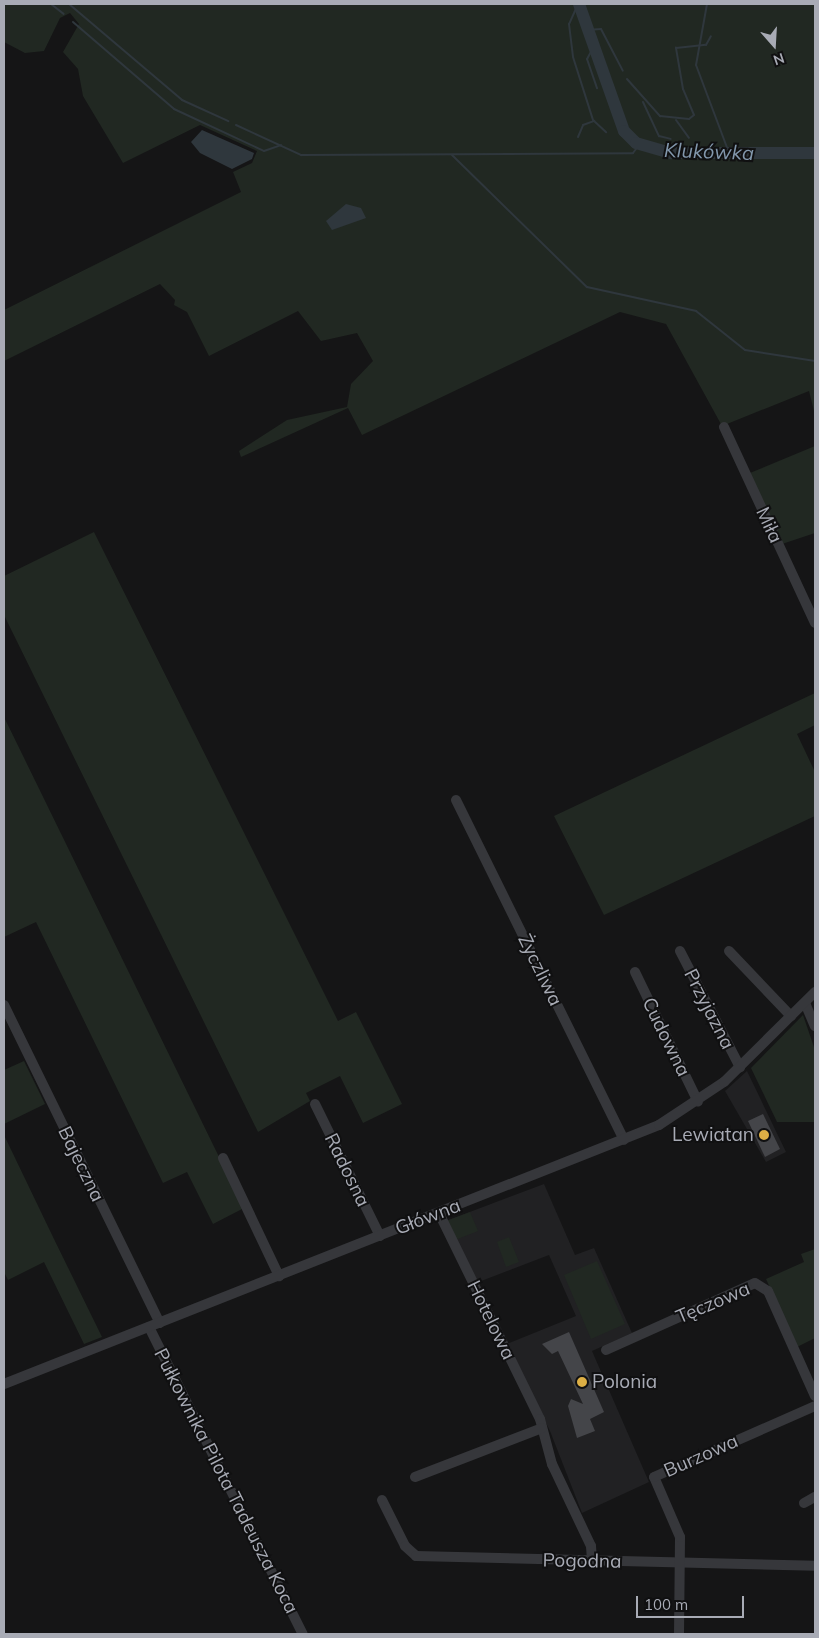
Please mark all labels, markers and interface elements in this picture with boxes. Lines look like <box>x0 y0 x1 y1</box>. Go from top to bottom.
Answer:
north arrow <box>749 20 799 70</box>
text: N <box>771 49 787 69</box>
water label: Klukówka <box>664 137 754 165</box>
street label: Miła <box>751 504 787 546</box>
street label: Życzliwa <box>513 930 567 1010</box>
street label: Przyjazna <box>679 965 739 1053</box>
street label: Cudowna <box>637 994 695 1080</box>
street label: Bajeczna <box>53 1123 109 1205</box>
place label: Lewiatan <box>672 1124 754 1146</box>
marker: Lewiatan <box>758 1129 770 1141</box>
street label: Radosna <box>319 1130 375 1210</box>
street label: Główna <box>392 1194 464 1240</box>
street label: Hotelowa <box>462 1277 520 1363</box>
street label: Tęczowa <box>673 1277 753 1329</box>
street label: Pułkownika Pilota Tadeusza Koca <box>149 1345 303 1617</box>
place label: Polonia <box>592 1371 657 1393</box>
marker: Polonia <box>576 1376 588 1388</box>
street label: Burzowa <box>660 1430 742 1482</box>
street label: Pogodna <box>542 1549 622 1573</box>
scale bar <box>639 1586 746 1618</box>
text: 100 m <box>644 1595 688 1614</box>

